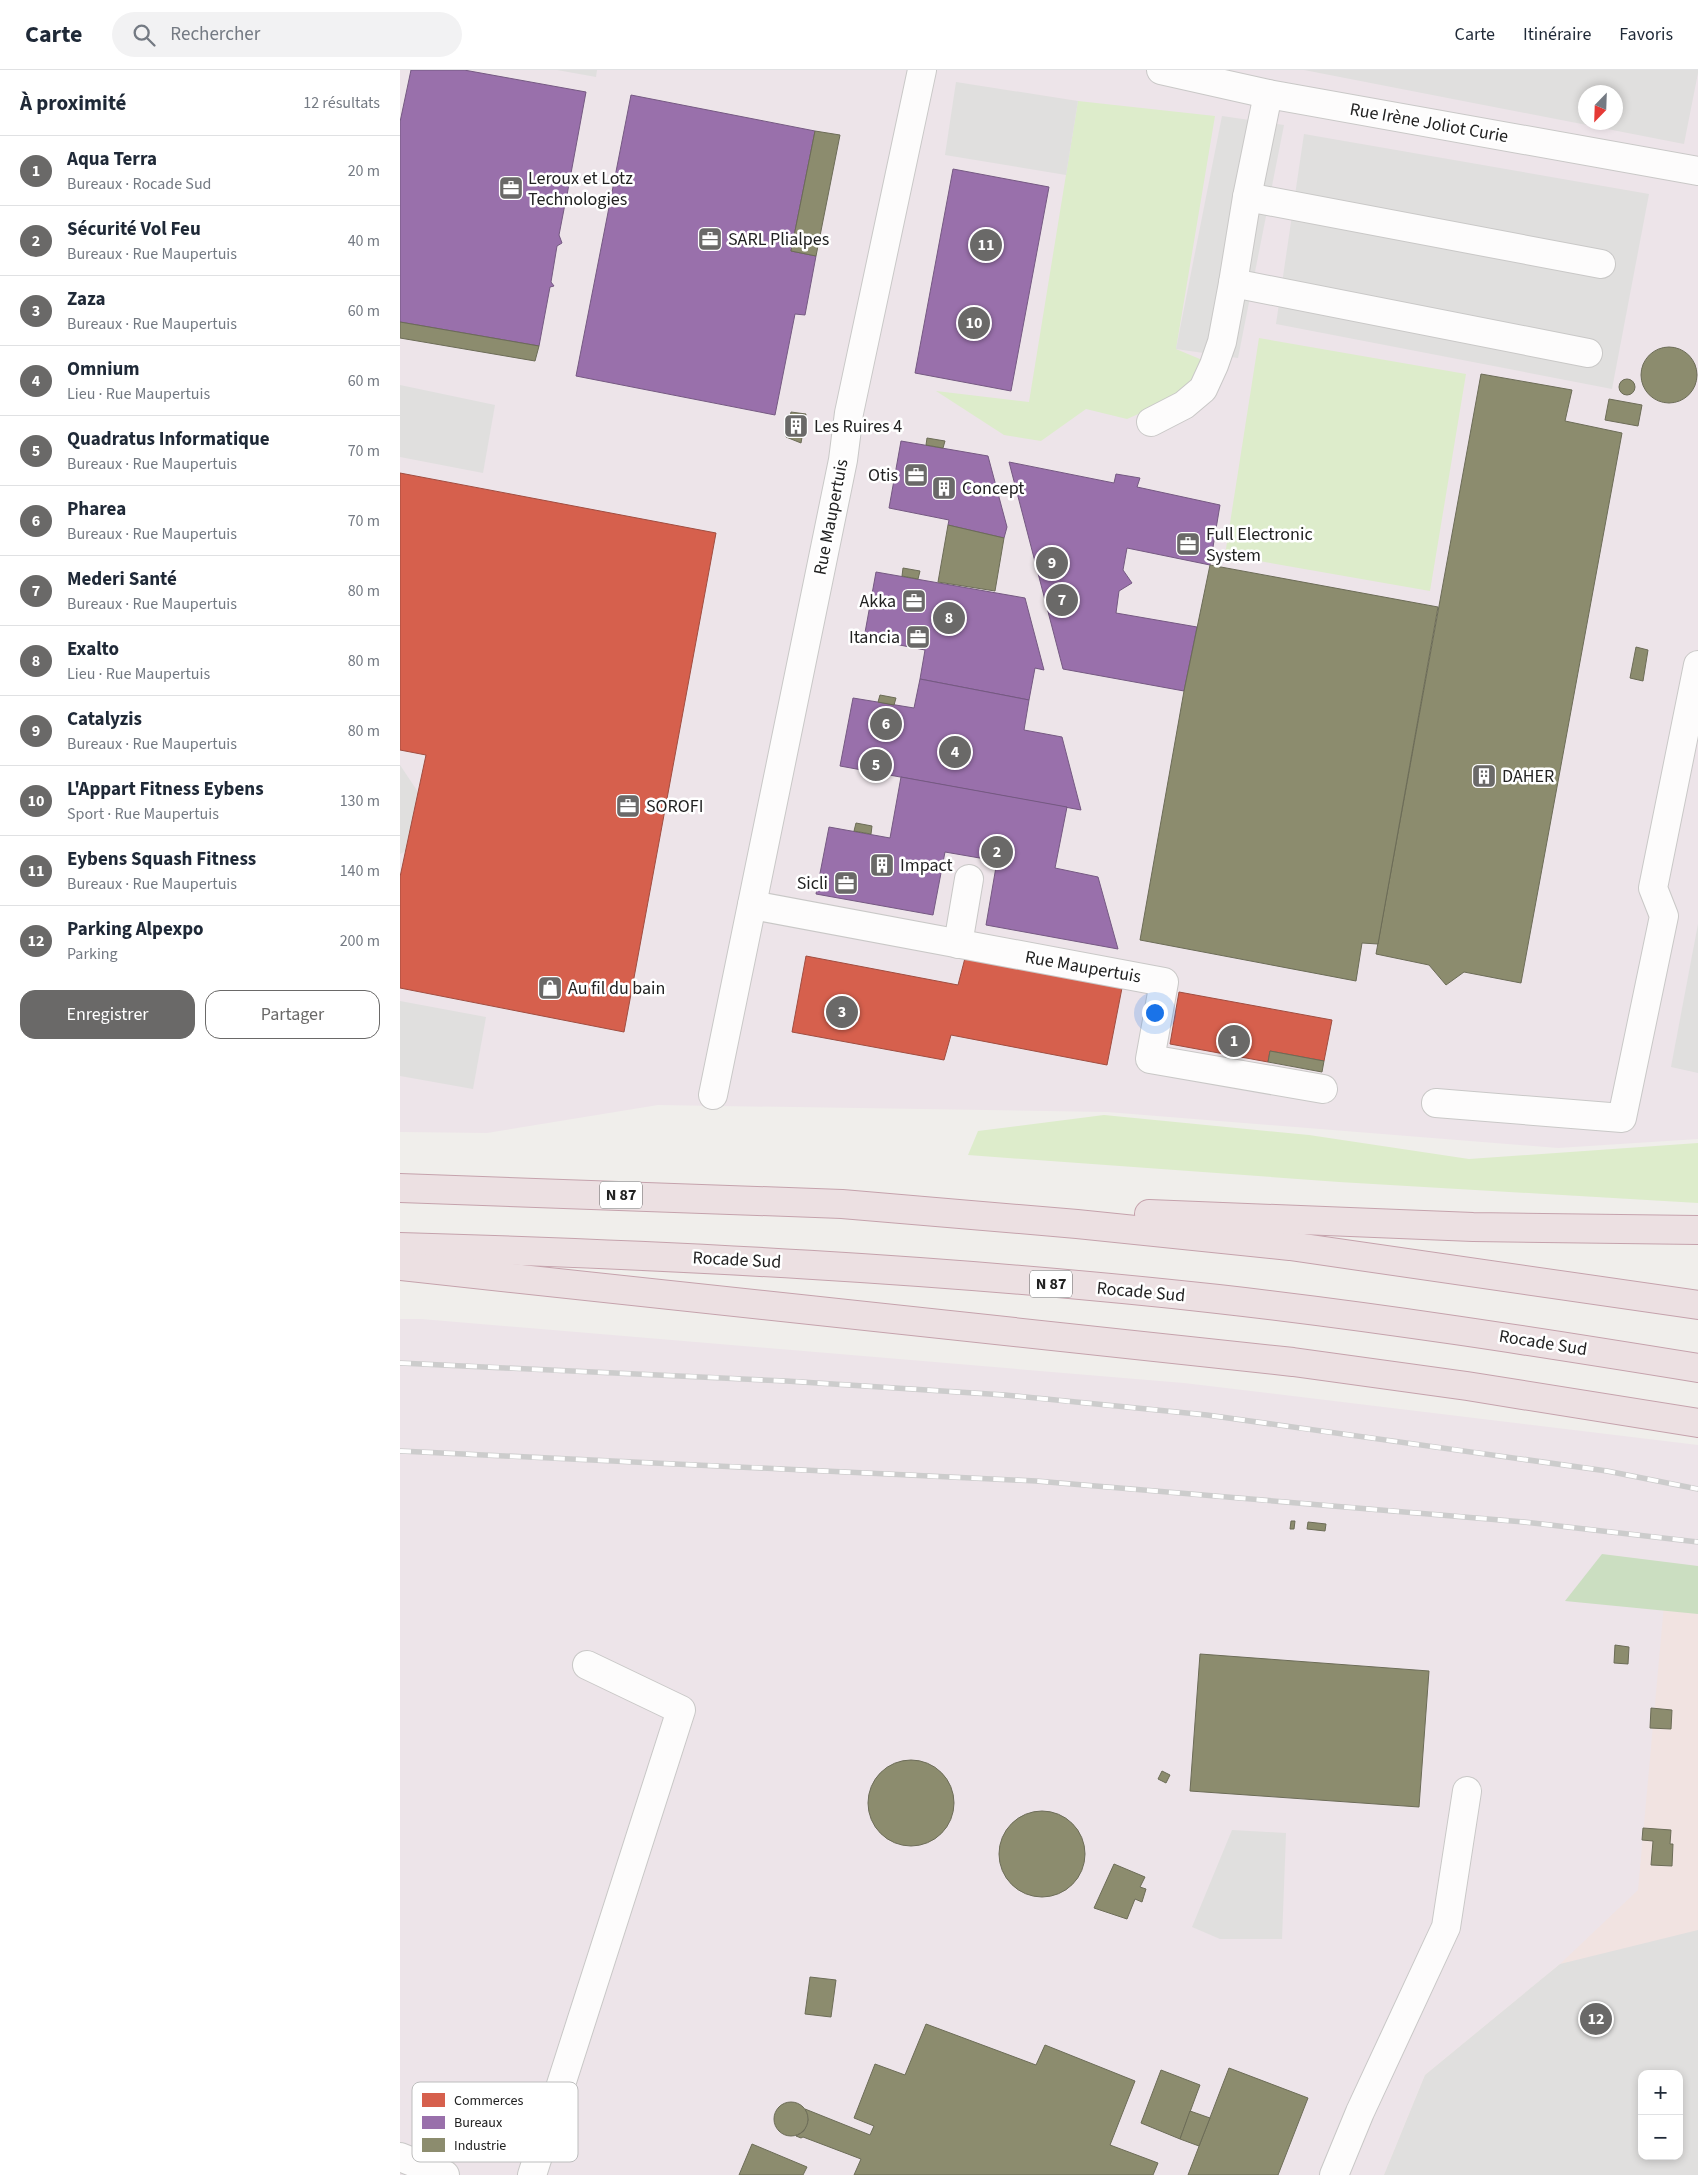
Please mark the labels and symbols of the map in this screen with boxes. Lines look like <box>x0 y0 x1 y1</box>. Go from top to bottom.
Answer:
north arrow <box>1578 85 1623 130</box>
street label: Rue Irène Joliot Curie <box>1348 97 1510 149</box>
place label: Leroux et Lotz Technologies <box>528 166 633 212</box>
office icon: Leroux et Lotz Technologies <box>498 175 524 201</box>
office icon: SARL Plialpes <box>697 226 723 252</box>
pin: 11 <box>970 226 1002 264</box>
place label: SARL Plialpes <box>728 227 829 252</box>
pin: 10 <box>958 304 990 342</box>
building icon: Les Ruires 4 <box>783 413 809 439</box>
place label: Les Ruires 4 <box>814 414 902 439</box>
street label: Rue Maupertuis <box>808 457 854 577</box>
office icon: Otis <box>903 462 929 488</box>
place label: Otis <box>868 463 898 488</box>
building icon: Concept <box>931 475 957 501</box>
place label: Concept <box>962 476 1024 501</box>
place label: Full Electronic System <box>1206 522 1313 568</box>
office icon: Full Electronic System <box>1175 531 1201 557</box>
pin: 9 <box>1036 544 1068 582</box>
pin: 7 <box>1046 581 1078 619</box>
office icon: Akka <box>901 588 927 614</box>
place label: Akka <box>860 589 896 614</box>
pin: 8 <box>933 599 965 637</box>
office icon: Itancia <box>905 624 931 650</box>
place label: Itancia <box>849 625 900 650</box>
pin: 6 <box>870 705 902 743</box>
pin: 4 <box>939 733 971 771</box>
pin: 5 <box>860 746 892 784</box>
building icon: DAHER <box>1471 763 1497 789</box>
place label: DAHER <box>1502 764 1554 789</box>
office icon: SOROFI <box>615 793 641 819</box>
place label: SOROFI <box>646 794 703 819</box>
pin: 2 <box>981 833 1013 871</box>
building icon: Impact <box>869 852 895 878</box>
place label: Impact <box>900 853 953 878</box>
office icon: Sicli <box>833 870 859 896</box>
place label: Sicli <box>797 871 828 896</box>
street label: Rue Maupertuis <box>1023 944 1143 990</box>
shop icon: Au fil du bain <box>537 975 563 1001</box>
place label: Au fil du bain <box>568 976 665 1001</box>
pin: 3 <box>826 993 858 1031</box>
your location <box>1142 1000 1168 1026</box>
pin: 1 <box>1218 1022 1250 1060</box>
road number: N 87 <box>600 1182 642 1208</box>
street label: Rocade Sud <box>692 1245 782 1275</box>
road number: N 87 <box>1030 1270 1072 1298</box>
street label: Rocade Sud <box>1096 1276 1186 1308</box>
street label: Rocade Sud <box>1497 1324 1589 1362</box>
pin: 12 <box>1580 2000 1612 2038</box>
legend <box>412 2082 578 2162</box>
text: Commerces <box>454 2091 523 2111</box>
text: Bureaux <box>454 2113 503 2133</box>
text: Industrie <box>454 2136 506 2156</box>

